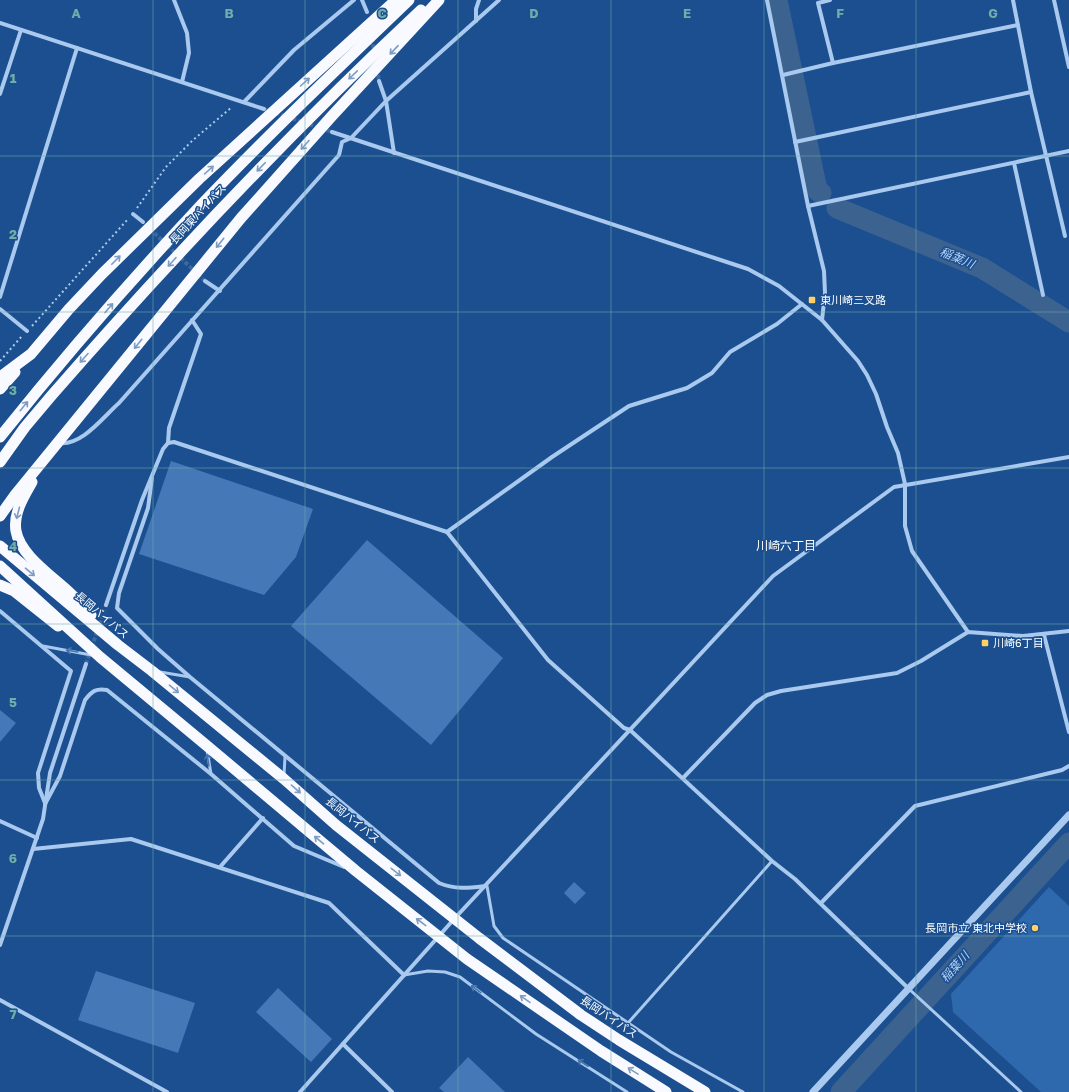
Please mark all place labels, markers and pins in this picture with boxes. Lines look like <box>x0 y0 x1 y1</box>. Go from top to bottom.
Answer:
place label: 東川崎三叉路 <box>820 293 886 306</box>
marker: 東川崎三叉路 <box>807 295 817 305</box>
place label: 川崎6丁目 <box>993 636 1044 649</box>
marker: 川崎6丁目 <box>980 638 990 648</box>
place label: 長岡市立 東北中学校 <box>925 921 1027 934</box>
marker: 長岡市立 東北中学校 <box>1030 923 1040 933</box>

